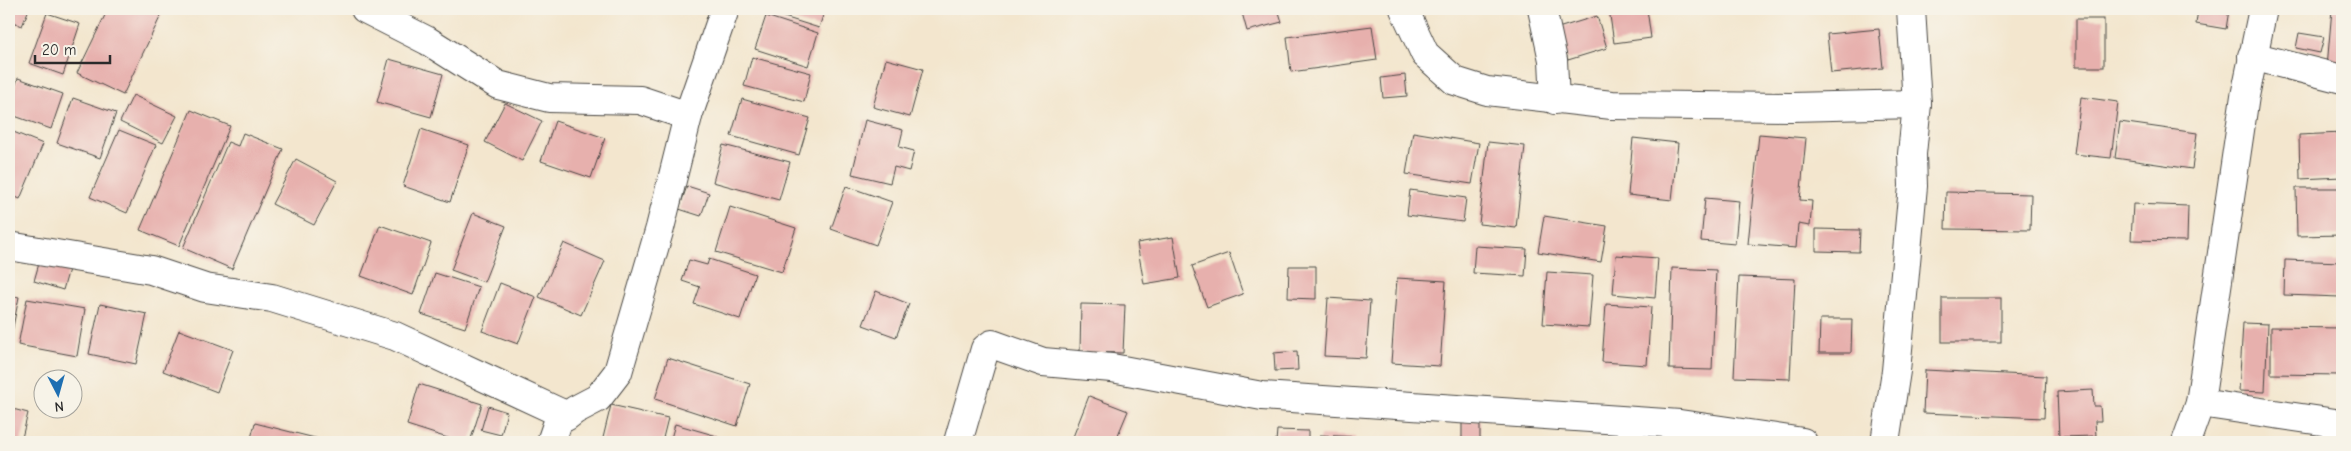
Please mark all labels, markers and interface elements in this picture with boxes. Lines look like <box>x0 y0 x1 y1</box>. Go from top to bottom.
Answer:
scale bar <box>35 32 110 64</box>
text: 20 m <box>42 41 76 59</box>
north arrow <box>32 368 82 418</box>
text: N <box>54 398 65 415</box>

